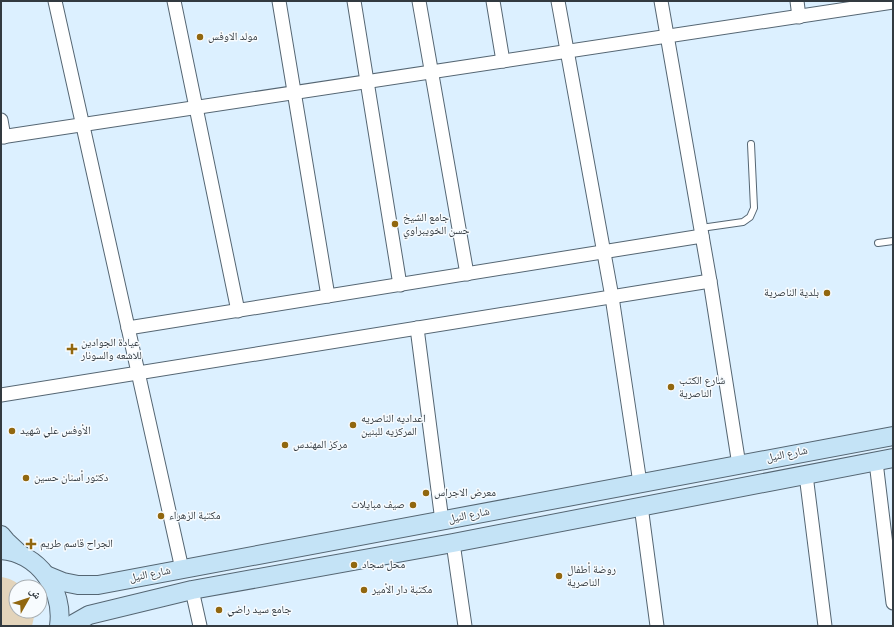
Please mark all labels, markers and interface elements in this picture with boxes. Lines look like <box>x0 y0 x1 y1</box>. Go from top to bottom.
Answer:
place label: مولد الاوفس <box>208 28 257 47</box>
marker: مولد الاوفس <box>195 32 205 42</box>
place label: جامع الشيخ حسن الخويبراوي <box>403 209 470 241</box>
marker: جامع الشيخ حسن الخويبراوي <box>390 219 400 229</box>
place label: بلدية الناصرية <box>764 284 819 303</box>
marker: بلدية الناصرية <box>822 288 832 298</box>
place label: عيادة الجوادين للاشعه والسونار <box>80 334 142 366</box>
marker: عيادة الجوادين للاشعه والسونار <box>66 343 78 355</box>
place label: شارع الكتب الناصرية <box>679 372 725 404</box>
marker: شارع الكتب الناصرية <box>666 382 676 392</box>
place label: اعداديه الناصريه المركزيه للبنين <box>361 410 426 442</box>
marker: اعداديه الناصريه المركزيه للبنين <box>348 420 358 430</box>
place label: الأوفس علي شهيد <box>20 422 91 441</box>
marker: الأوفس علي شهيد <box>7 426 17 436</box>
place label: مركز المهندس <box>293 436 347 455</box>
marker: مركز المهندس <box>280 440 290 450</box>
street label: شارع النيل <box>765 442 809 468</box>
place label: دكتور أسنان حسين <box>34 469 109 488</box>
marker: دكتور أسنان حسين <box>21 473 31 483</box>
place label: معرض الاجراس <box>434 484 496 503</box>
marker: معرض الاجراس <box>421 488 431 498</box>
place label: صيف مبايلات <box>351 496 405 515</box>
marker: صيف مبايلات <box>408 500 418 510</box>
street label: شارع النيل <box>447 503 491 529</box>
place label: مكتبة الزهراء <box>169 507 221 526</box>
marker: مكتبة الزهراء <box>156 511 166 521</box>
place label: الجراح قاسم طريم <box>40 535 113 554</box>
marker: الجراح قاسم طريم <box>25 538 37 550</box>
place label: محل سجاد <box>362 556 405 575</box>
marker: محل سجاد <box>349 560 359 570</box>
place label: روضة أطفال الناصرية <box>567 561 616 593</box>
street label: شارع النيل <box>128 562 172 588</box>
marker: روضة أطفال الناصرية <box>554 571 564 581</box>
north arrow <box>8 579 48 619</box>
place label: مكتبة دار الأمير <box>371 581 432 600</box>
text: ش <box>24 583 46 604</box>
marker: مكتبة دار الأمير <box>359 585 369 595</box>
place label: جامع سيد راضي <box>227 601 291 620</box>
marker: جامع سيد راضي <box>214 605 224 615</box>

